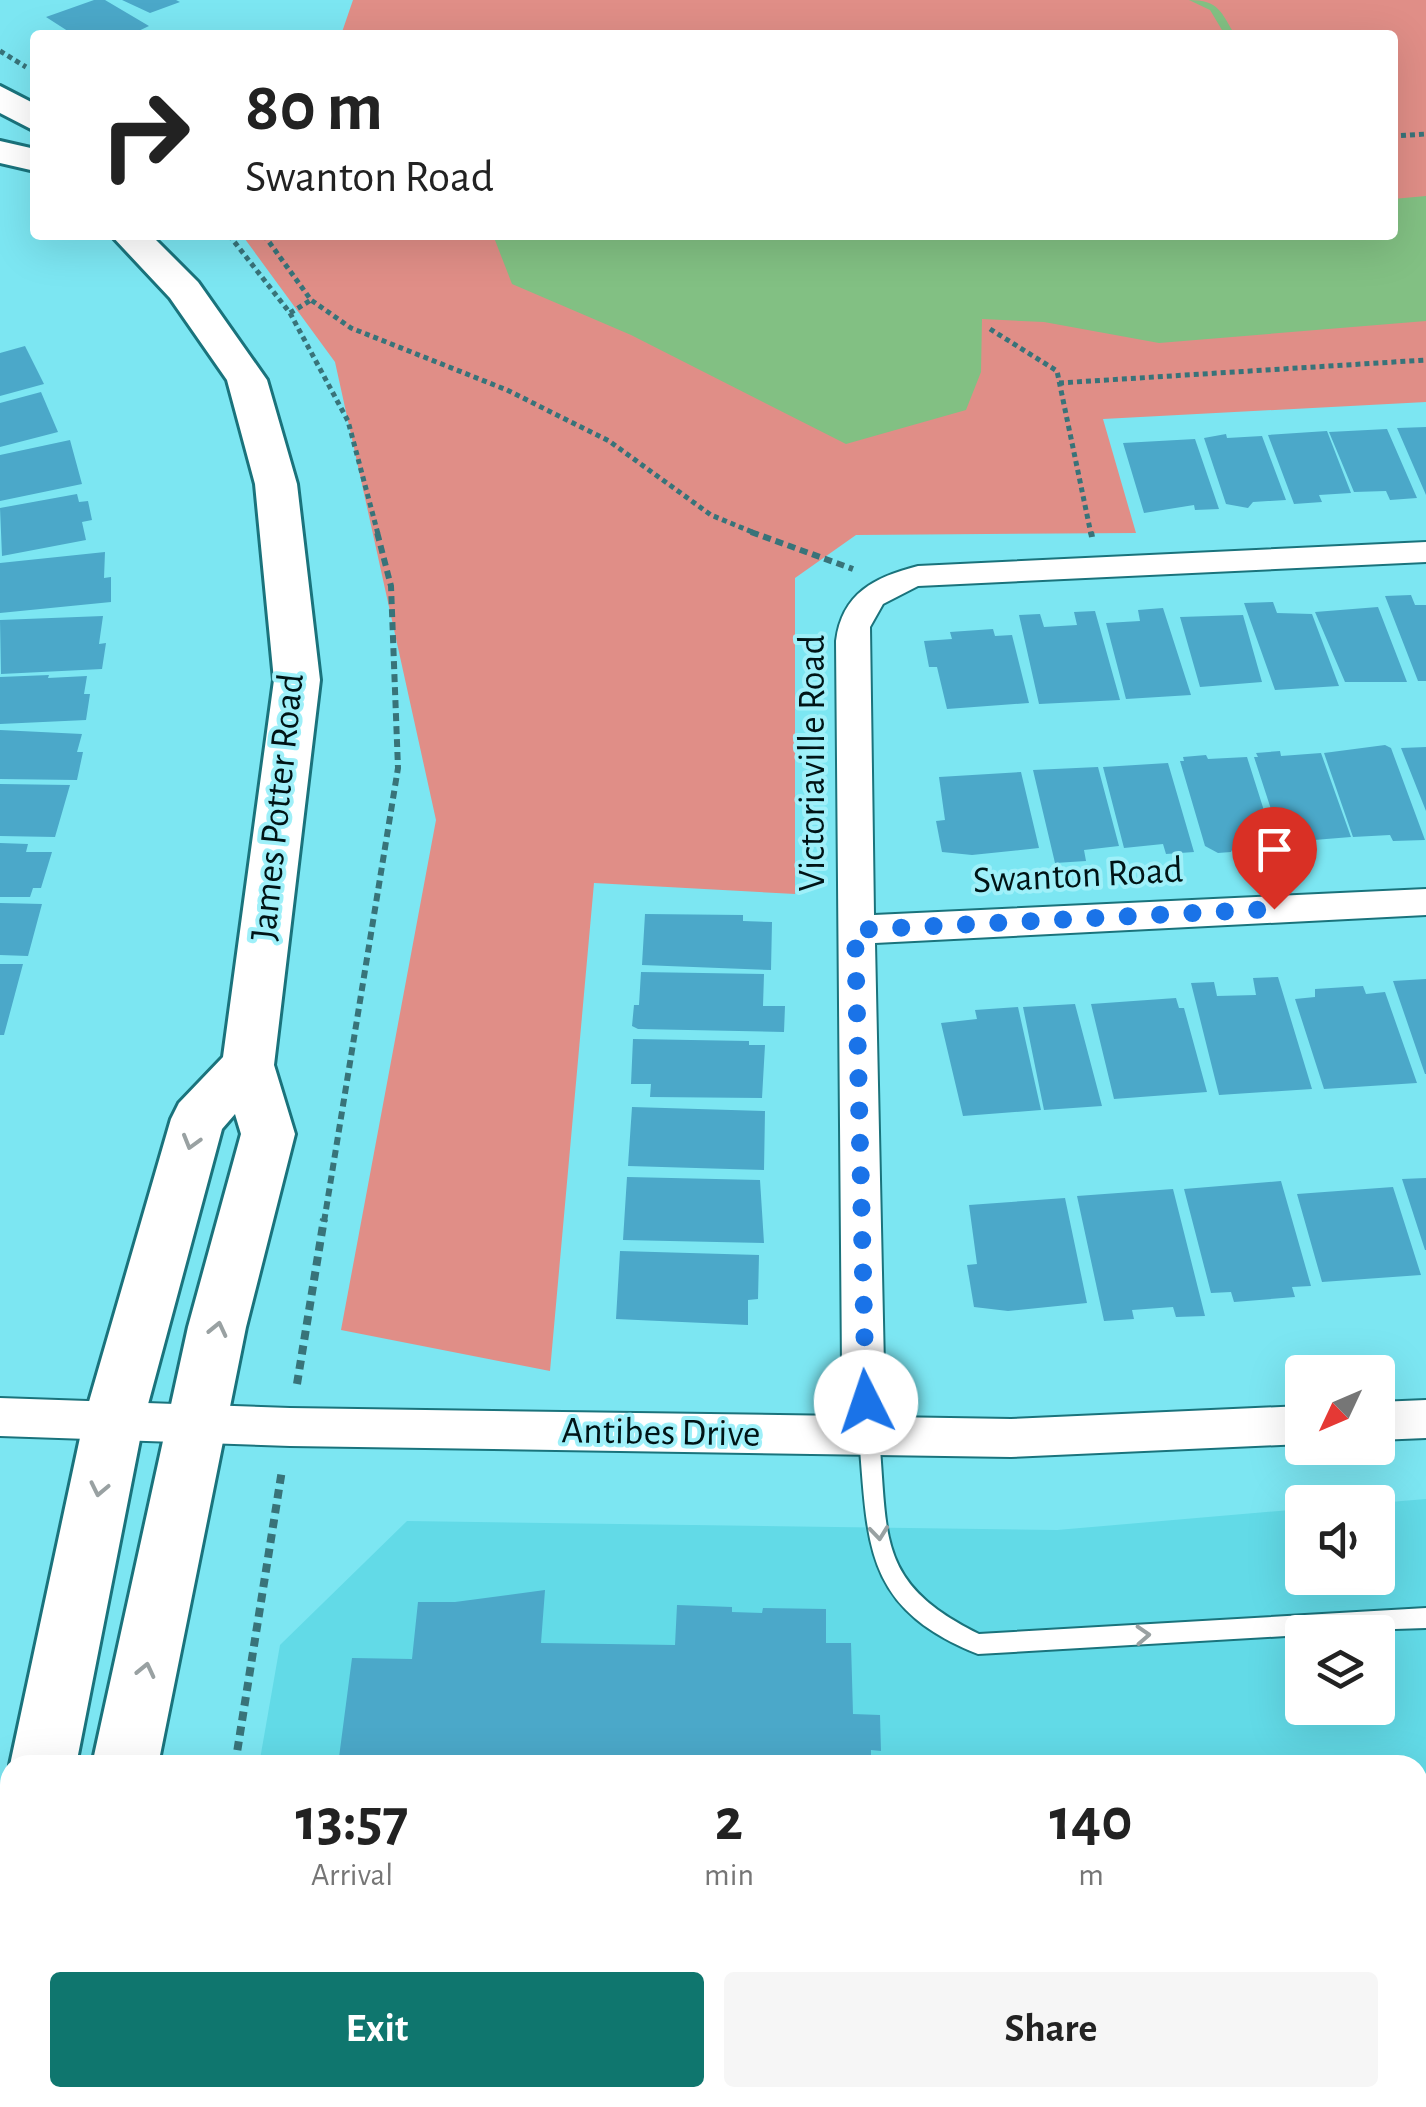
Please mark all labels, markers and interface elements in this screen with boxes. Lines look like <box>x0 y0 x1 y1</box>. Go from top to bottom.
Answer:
icon: right <box>80 70 210 200</box>
text: 80 m <box>245 73 383 143</box>
text: Swanton Road <box>245 155 494 200</box>
street label: Victoriaville Road <box>794 634 832 892</box>
street label: James Potter Road <box>245 671 311 943</box>
pin <box>1232 807 1317 910</box>
icon: arrive <box>1247 822 1302 877</box>
street label: Swanton Road <box>972 852 1184 900</box>
one-way arrow <box>182 1132 203 1149</box>
one-way arrow <box>206 1321 227 1338</box>
position arrow <box>814 1350 918 1454</box>
north arrow <box>1285 1355 1395 1465</box>
map controls <box>1285 1355 1395 1725</box>
street label: Antibes Drive <box>561 1412 761 1454</box>
one-way arrow <box>90 1480 111 1497</box>
button: sound <box>1285 1485 1395 1595</box>
one-way arrow <box>868 1526 889 1542</box>
button: layers <box>1285 1615 1395 1725</box>
one-way arrow <box>1135 1625 1151 1646</box>
one-way arrow <box>134 1662 155 1679</box>
text: 13:57 <box>296 1791 409 1851</box>
text: 2 <box>715 1791 743 1851</box>
text: 140 <box>1049 1791 1132 1851</box>
text: Arrival <box>311 1859 393 1891</box>
text: min <box>704 1859 754 1891</box>
text: m <box>1078 1859 1104 1891</box>
button: Exit <box>50 1972 704 2087</box>
button: Share <box>724 1972 1378 2087</box>

